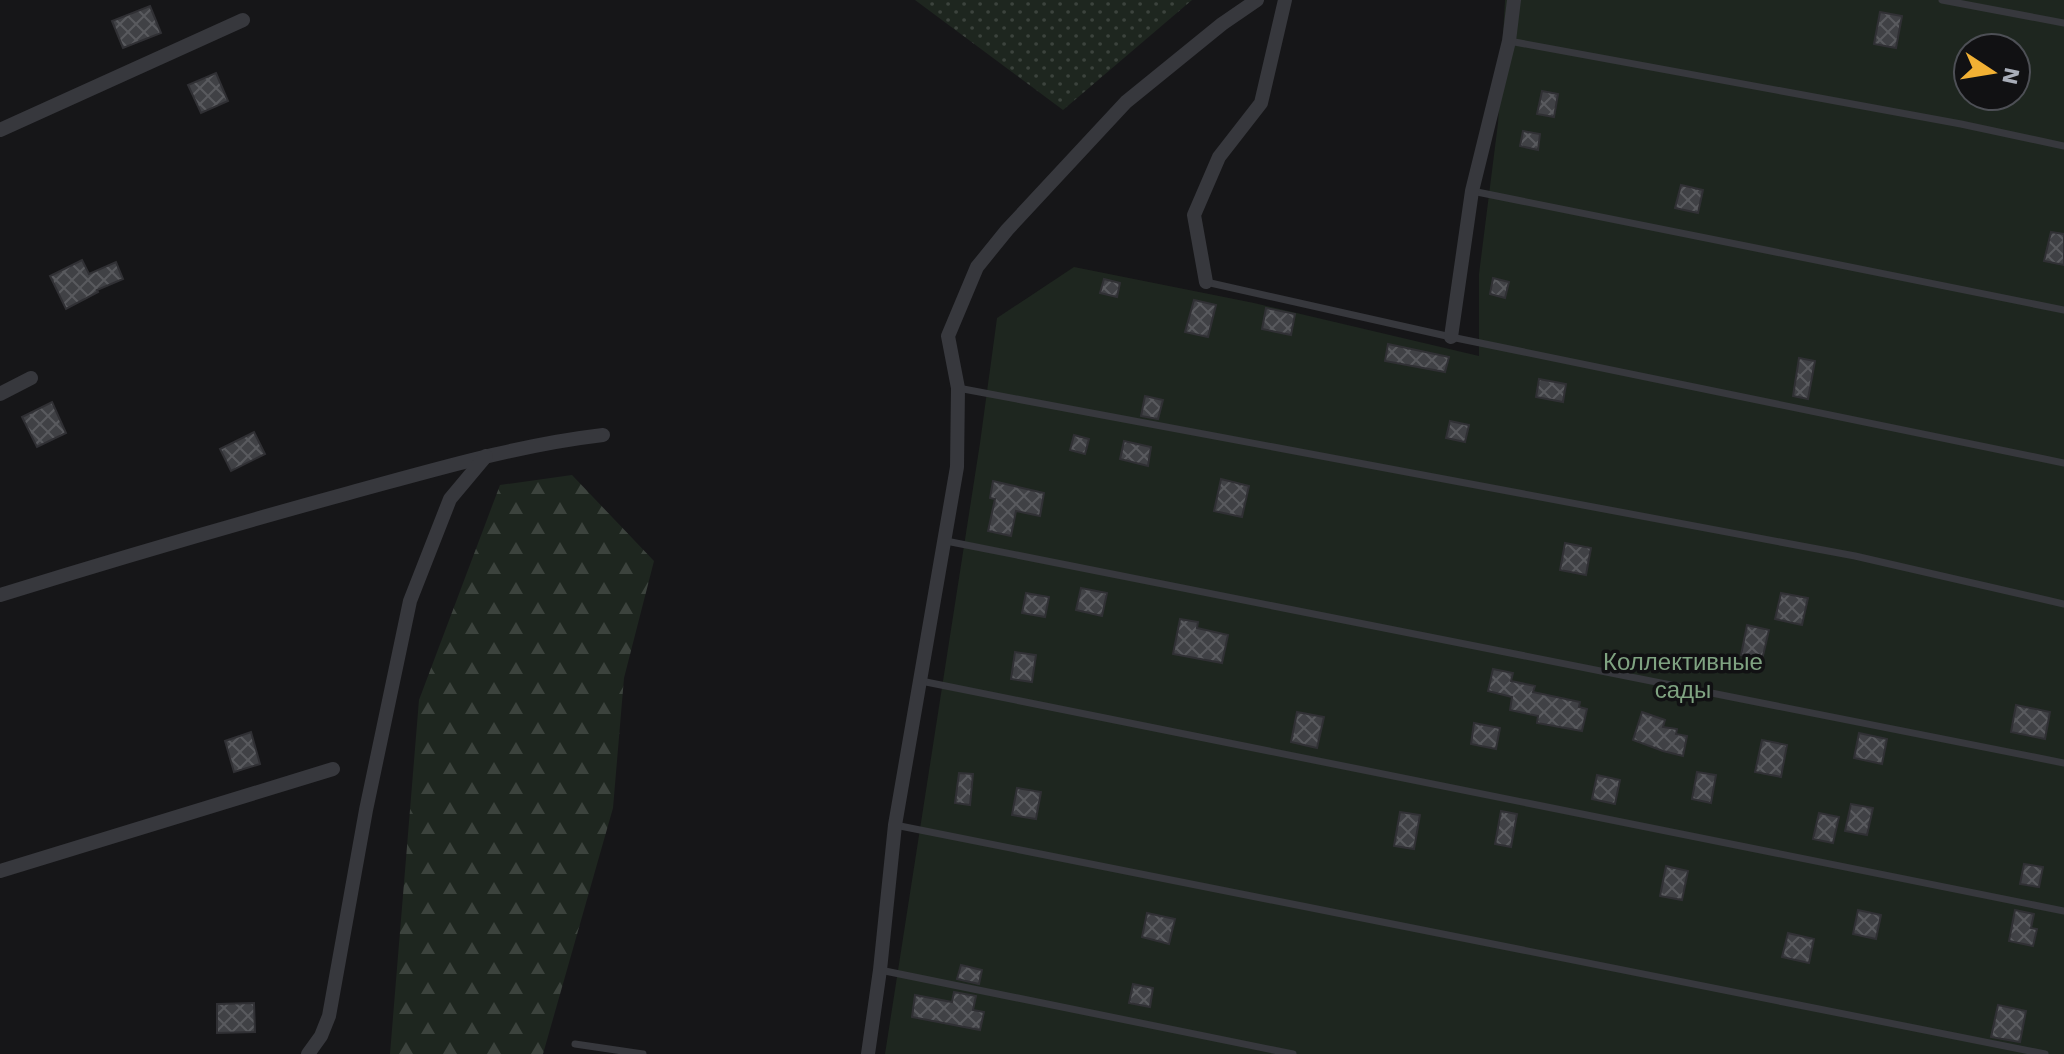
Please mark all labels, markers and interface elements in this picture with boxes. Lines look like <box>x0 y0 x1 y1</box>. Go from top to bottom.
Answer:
north arrow <box>1952 32 2032 112</box>
text: N <box>1997 65 2025 87</box>
park label: Коллективные сады <box>1603 648 1763 704</box>

